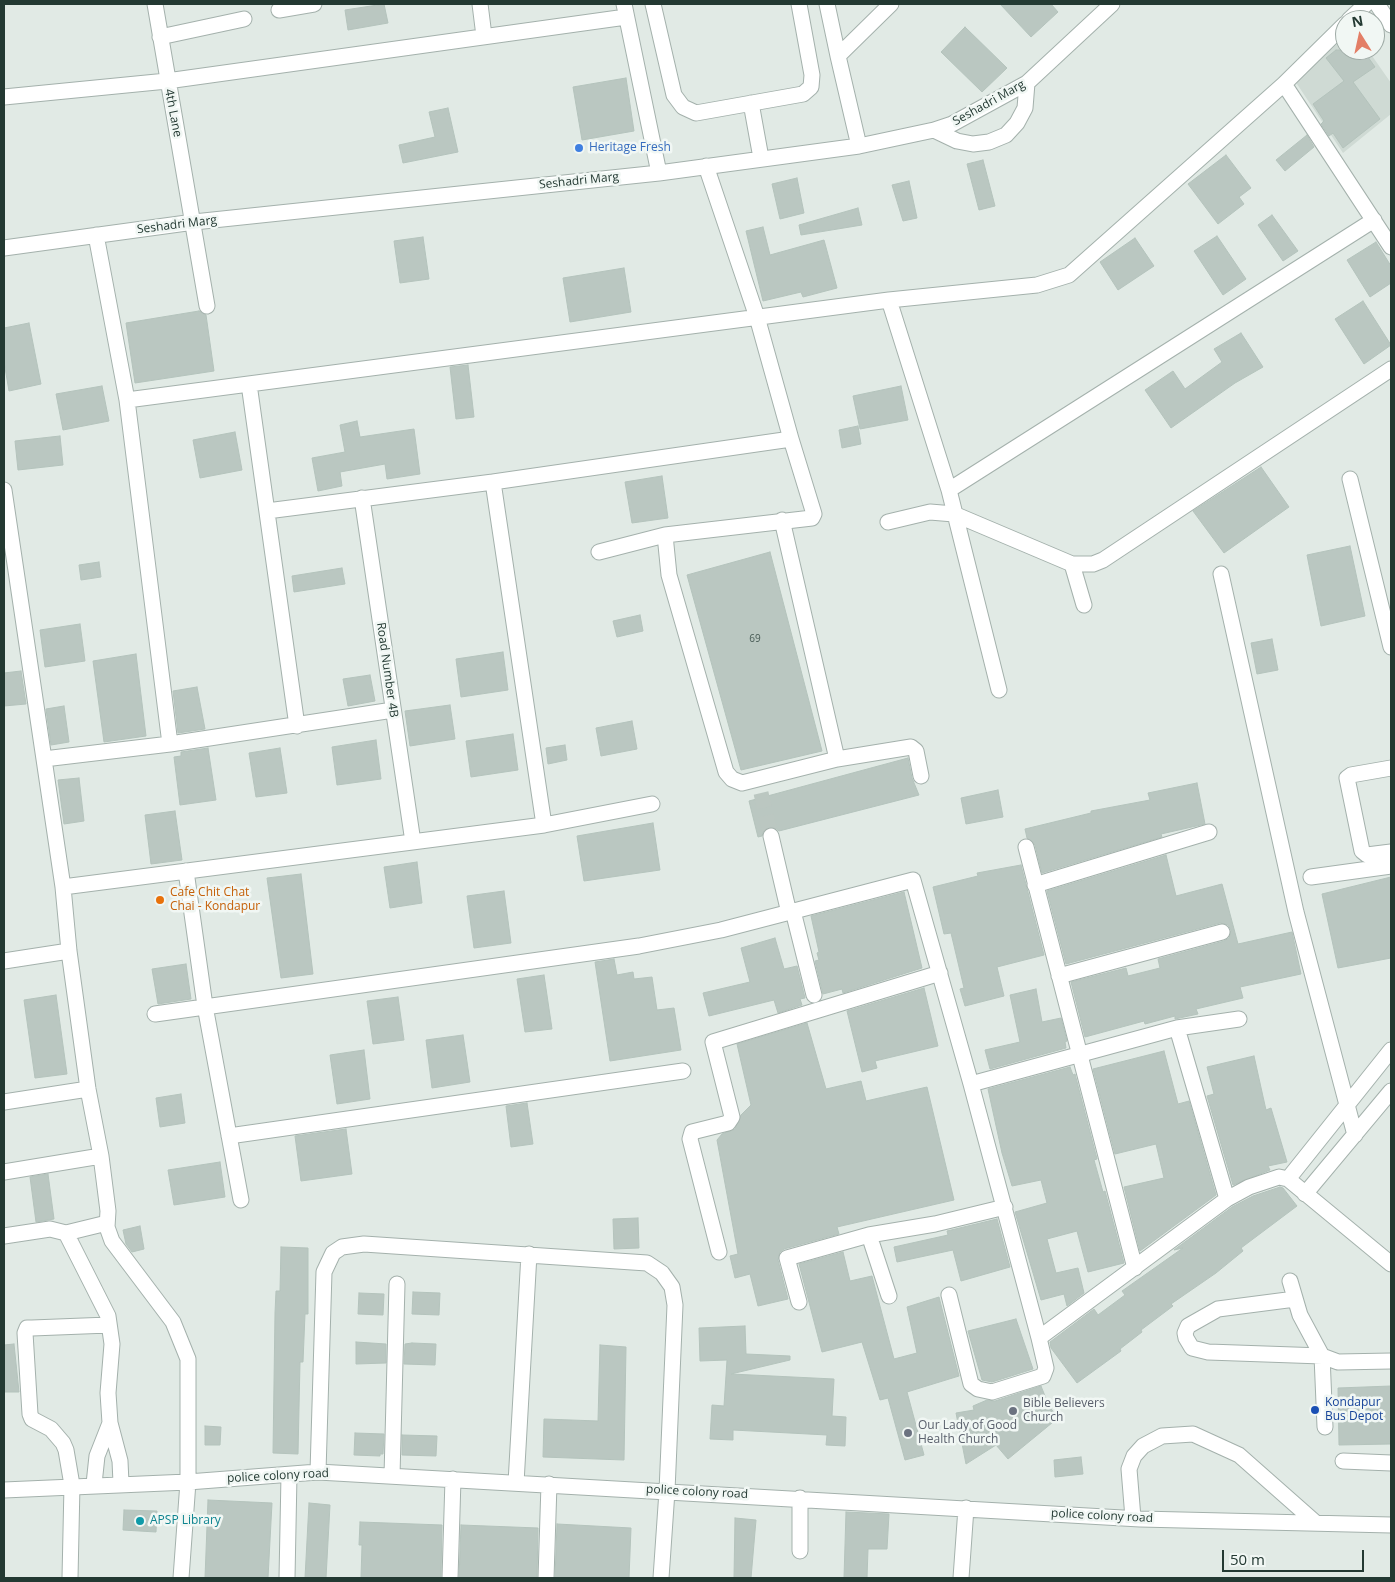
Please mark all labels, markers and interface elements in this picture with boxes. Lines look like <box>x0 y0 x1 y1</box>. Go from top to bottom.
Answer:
north arrow <box>1335 10 1385 60</box>
text: N <box>1350 10 1365 31</box>
street label: Seshadri Marg <box>950 77 1028 129</box>
street label: 4th Lane <box>161 88 185 138</box>
place label: Heritage Fresh <box>589 141 671 155</box>
marker: Heritage Fresh <box>573 142 585 154</box>
street label: Seshadri Marg <box>538 170 620 192</box>
street label: Seshadri Marg <box>136 213 218 237</box>
street label: Road Number 4B <box>373 621 401 719</box>
house number: 69 <box>749 633 761 645</box>
place label: Cafe Chit Chat Chai - Kondapur <box>170 886 260 914</box>
marker: Cafe Chit Chat Chai - Kondapur <box>154 894 166 906</box>
place label: Kondapur Bus Depot <box>1325 1396 1383 1424</box>
place label: Bible Believers Church <box>1023 1397 1105 1425</box>
marker: Kondapur Bus Depot <box>1309 1404 1321 1416</box>
marker: Bible Believers Church <box>1007 1405 1019 1417</box>
place label: Our Lady of Good Health Church <box>918 1419 1017 1447</box>
marker: Our Lady of Good Health Church <box>902 1427 914 1439</box>
street label: police colony road <box>227 1466 329 1486</box>
street label: police colony road <box>646 1482 748 1502</box>
street label: police colony road <box>1051 1506 1153 1526</box>
place label: APSP Library <box>150 1514 221 1528</box>
marker: APSP Library <box>134 1515 146 1527</box>
scale bar <box>1225 1540 1368 1572</box>
text: 50 m <box>1230 1549 1265 1569</box>

